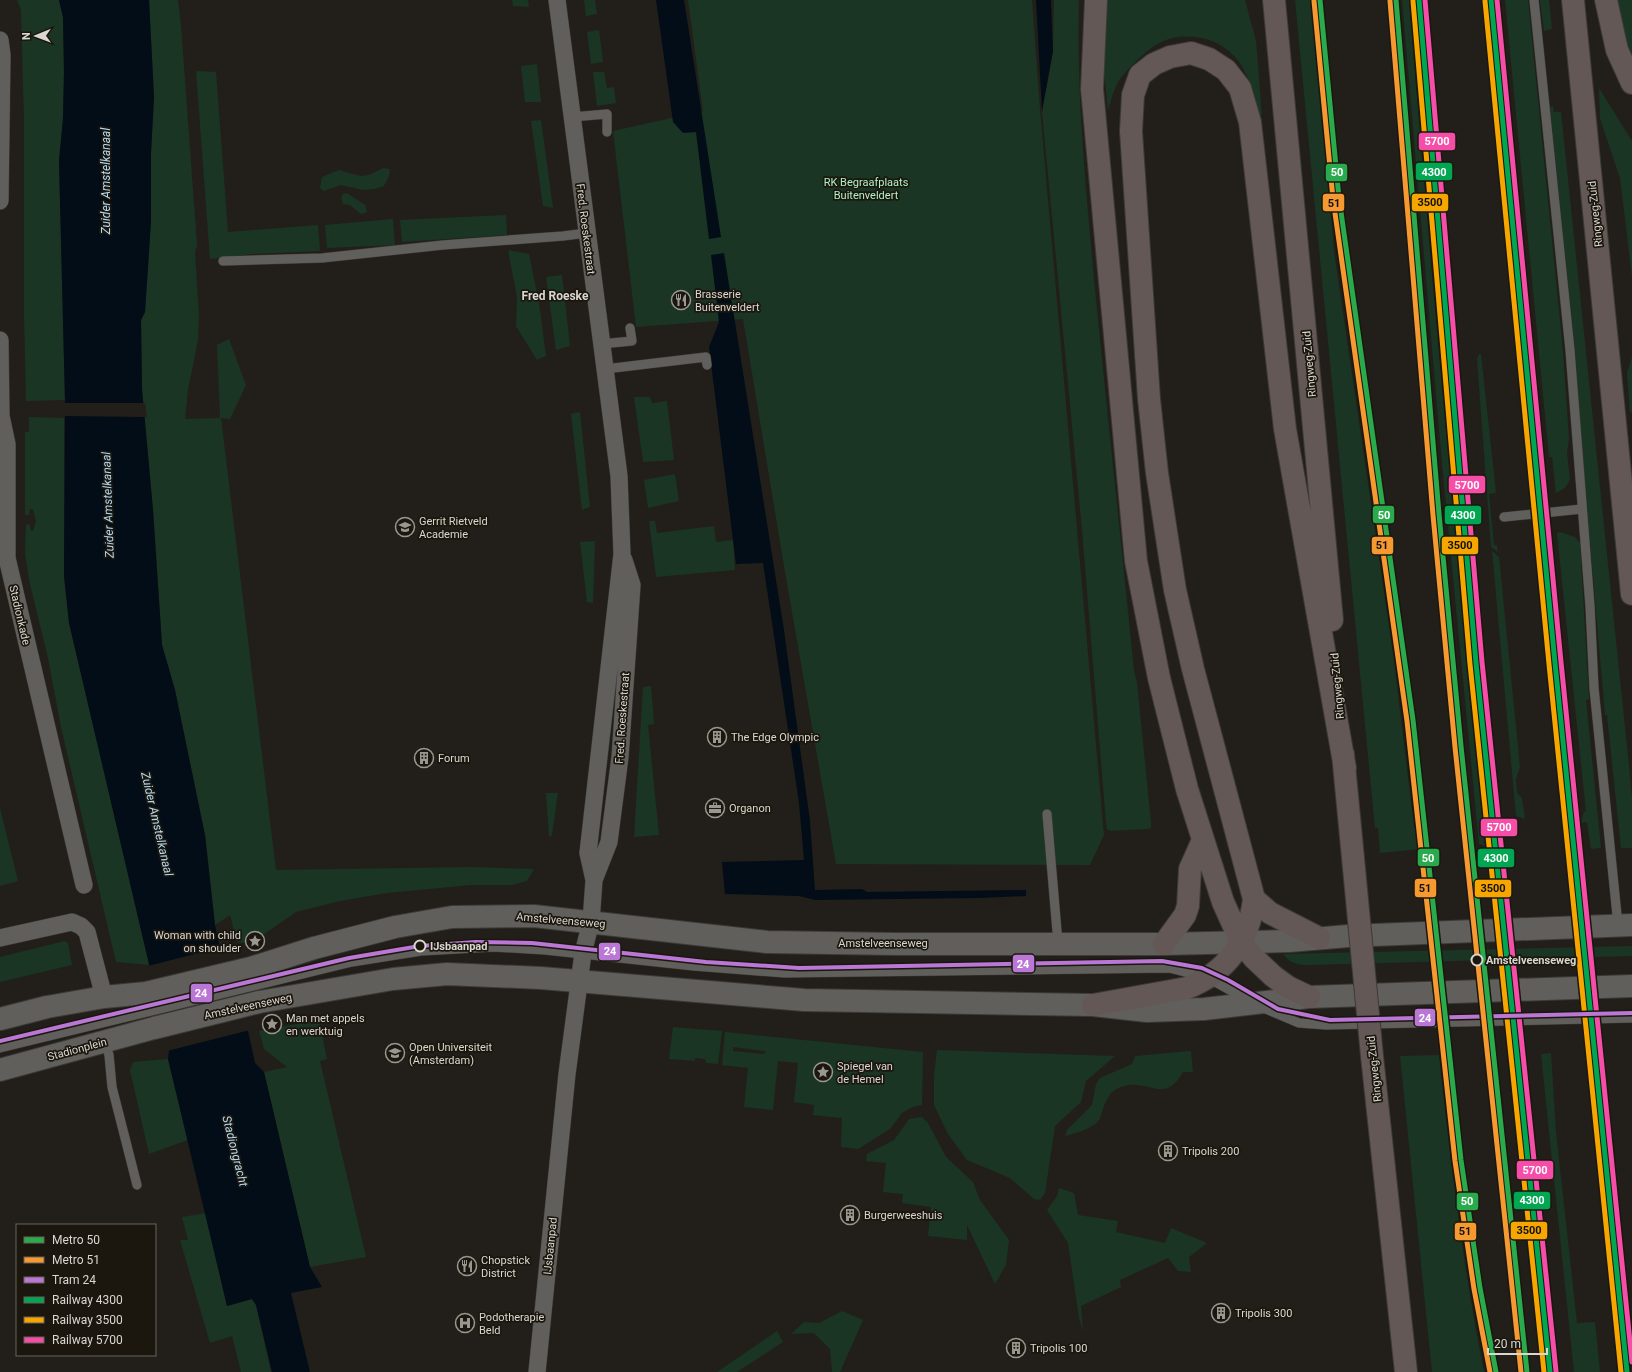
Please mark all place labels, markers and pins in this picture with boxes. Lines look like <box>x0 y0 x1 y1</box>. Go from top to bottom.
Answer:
place label: Brasserie Buitenveldert <box>695 288 760 314</box>
restaurant icon: Brasserie Buitenveldert <box>670 289 692 311</box>
place label: Gerrit Rietveld Academie <box>419 515 488 541</box>
school or university icon: Gerrit Rietveld Academie <box>394 516 416 538</box>
building icon: The Edge Olympic <box>706 726 728 748</box>
place label: The Edge Olympic <box>731 731 819 744</box>
building icon: Forum <box>413 747 435 769</box>
place label: Forum <box>438 752 470 765</box>
office icon: Organon <box>704 797 726 819</box>
place label: Organon <box>729 802 771 815</box>
place label: Woman with child on shoulder <box>154 929 241 955</box>
place icon: Woman with child on shoulder <box>244 930 266 952</box>
marker: IJsbaanpad <box>413 939 427 953</box>
place label: IJsbaanpad <box>430 940 487 953</box>
marker: Amstelveenseweg <box>1470 953 1484 967</box>
place label: Amstelveenseweg <box>1486 954 1576 967</box>
place label: Man met appels en werktuig <box>286 1012 365 1038</box>
place icon: Man met appels en werktuig <box>261 1013 283 1035</box>
place label: Open Universiteit (Amsterdam) <box>409 1041 493 1067</box>
school or university icon: Open Universiteit (Amsterdam) <box>384 1042 406 1064</box>
place label: Spiegel van de Hemel <box>837 1060 893 1086</box>
place icon: Spiegel van de Hemel <box>812 1061 834 1083</box>
building icon: Tripolis 200 <box>1157 1140 1179 1162</box>
place label: Tripolis 200 <box>1182 1145 1239 1158</box>
building icon: Burgerweeshuis <box>839 1204 861 1226</box>
place label: Burgerweeshuis <box>864 1209 943 1222</box>
place label: Chopstick District <box>481 1254 530 1280</box>
restaurant icon: Chopstick District <box>456 1255 478 1277</box>
building icon: Tripolis 300 <box>1210 1302 1232 1324</box>
place label: Tripolis 300 <box>1235 1307 1292 1320</box>
place label: Podotherapie Beld <box>479 1311 544 1337</box>
hospital icon: Podotherapie Beld <box>454 1312 476 1334</box>
building icon: Tripolis 100 <box>1005 1337 1027 1359</box>
place label: Tripolis 100 <box>1030 1342 1087 1355</box>

